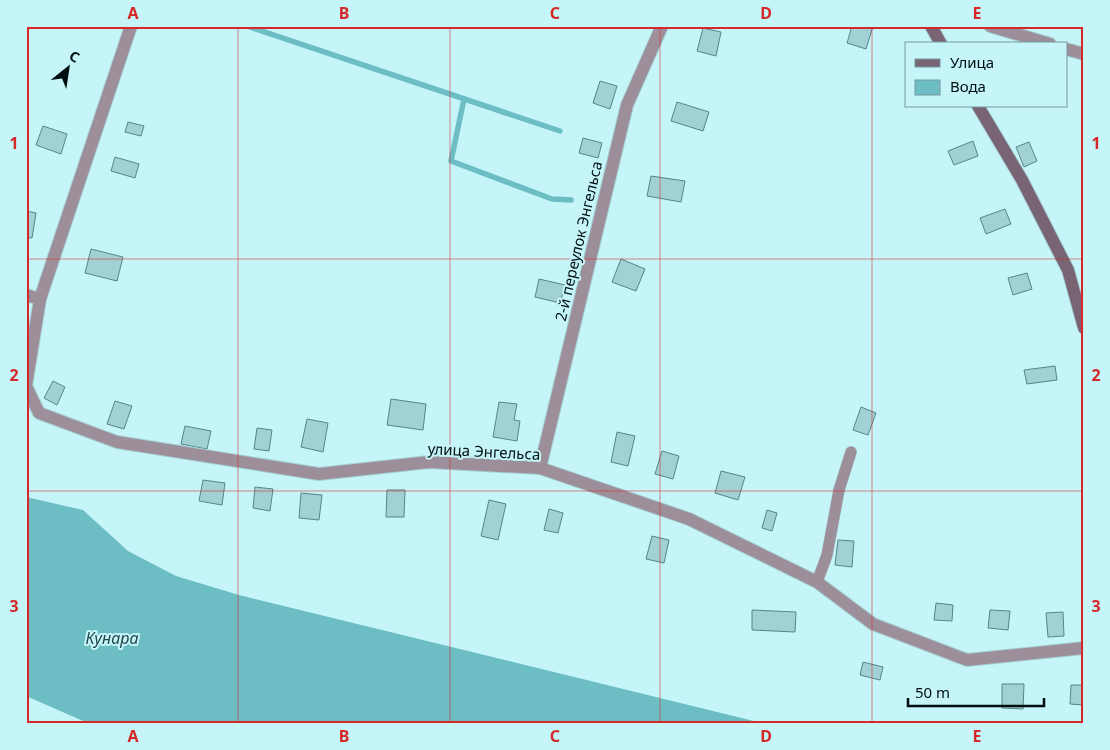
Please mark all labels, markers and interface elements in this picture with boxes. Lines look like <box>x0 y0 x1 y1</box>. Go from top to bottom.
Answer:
text: A <box>127 2 139 24</box>
text: B <box>339 2 349 24</box>
text: C <box>550 2 560 24</box>
text: D <box>760 2 772 24</box>
text: E <box>973 2 982 24</box>
north arrow <box>42 42 92 92</box>
legend <box>905 42 1068 108</box>
text: С <box>66 46 83 67</box>
text: Улица <box>950 52 994 72</box>
text: Вода <box>950 76 986 96</box>
text: 1 <box>9 132 19 154</box>
text: 1 <box>1091 132 1101 154</box>
street label: 2-й переулок Энгельса <box>550 159 606 323</box>
text: 2 <box>9 364 19 386</box>
text: 2 <box>1091 364 1101 386</box>
street label: улица Энгельса <box>427 438 541 464</box>
text: 3 <box>9 595 19 617</box>
text: 3 <box>1091 595 1101 617</box>
water label: Кунара <box>85 627 139 649</box>
scale bar <box>908 675 1044 707</box>
text: 50 m <box>915 682 950 702</box>
text: A <box>127 725 139 747</box>
text: B <box>339 725 349 747</box>
text: C <box>550 725 560 747</box>
text: D <box>760 725 772 747</box>
text: E <box>973 725 982 747</box>

